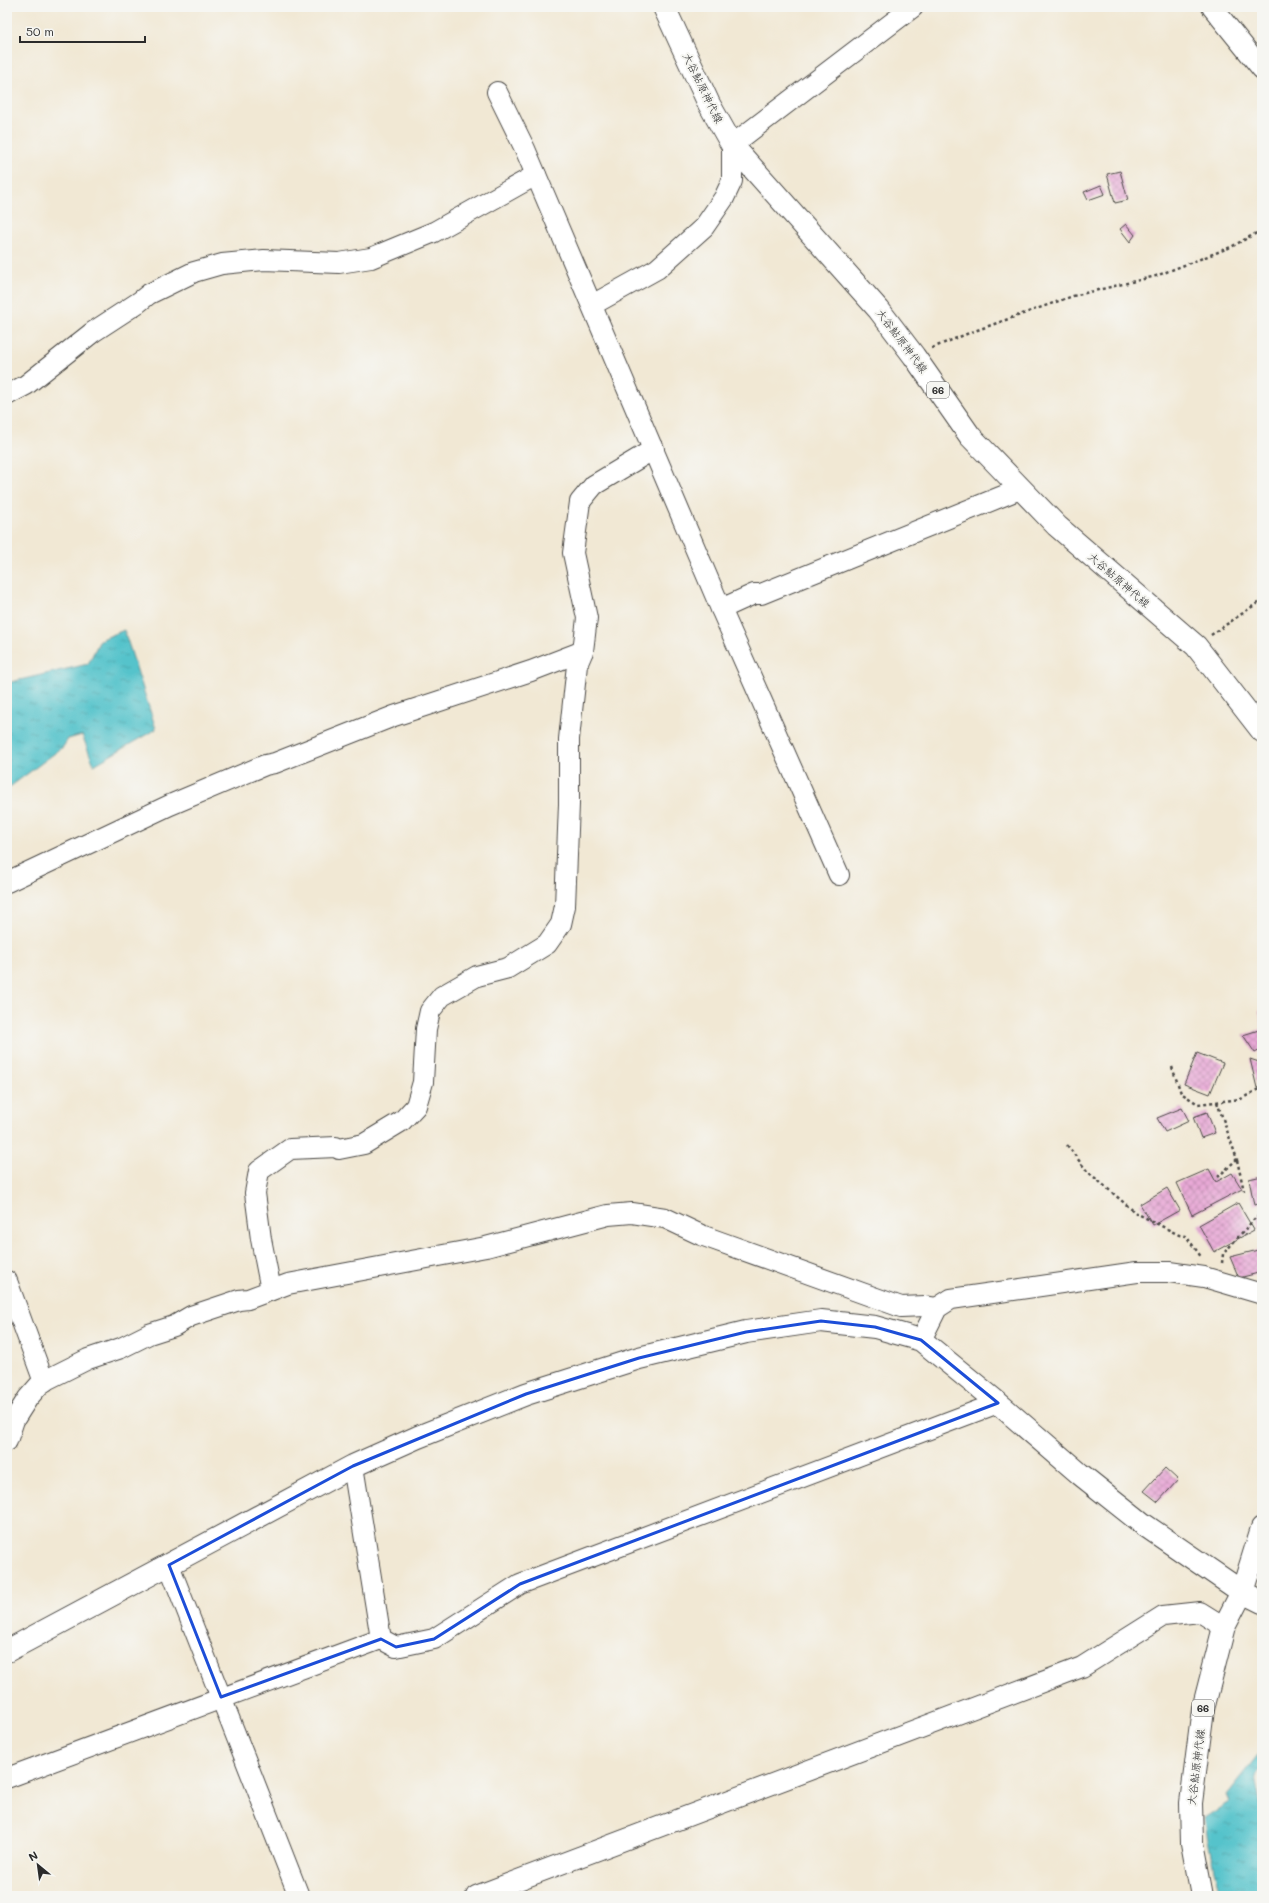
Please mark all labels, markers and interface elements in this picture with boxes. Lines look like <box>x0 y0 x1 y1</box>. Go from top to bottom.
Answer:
scale bar <box>20 18 145 44</box>
text: 50 m <box>26 23 54 39</box>
street label: 大谷鮎原神代線 <box>680 50 727 126</box>
street label: 大谷鮎原神代線 <box>873 305 932 376</box>
road number: 66 <box>927 382 949 398</box>
street label: 大谷鮎原神代線 <box>1085 549 1153 611</box>
road number: 66 <box>1192 1700 1214 1716</box>
street label: 大谷鮎原神代線 <box>1183 1728 1208 1806</box>
north arrow <box>18 1845 58 1885</box>
text: N <box>26 1847 40 1864</box>

